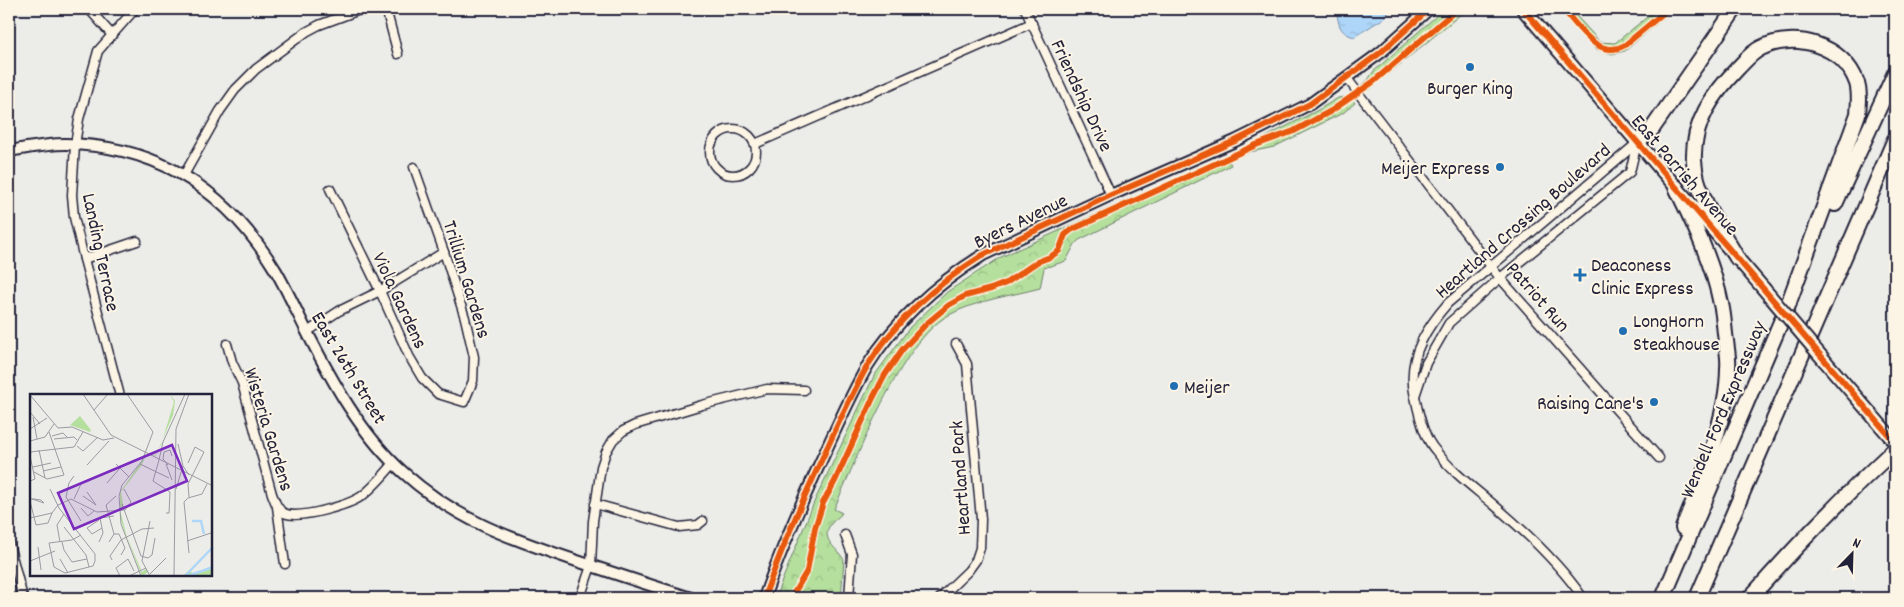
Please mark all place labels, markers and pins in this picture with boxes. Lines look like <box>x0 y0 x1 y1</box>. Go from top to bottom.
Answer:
marker: Burger King <box>1464 61 1476 73</box>
place label: Burger King <box>1427 76 1513 104</box>
place label: Meijer Express <box>1381 156 1490 184</box>
marker: Meijer Express <box>1494 161 1506 173</box>
place label: Deaconess Clinic Express <box>1591 253 1694 304</box>
marker: Deaconess Clinic Express <box>1573 268 1587 282</box>
place label: LongHorn Steakhouse <box>1633 309 1720 360</box>
marker: LongHorn Steakhouse <box>1617 325 1629 337</box>
place label: Meijer <box>1184 375 1230 403</box>
marker: Meijer <box>1168 380 1180 392</box>
place label: Raising Cane's <box>1537 391 1644 419</box>
marker: Raising Cane's <box>1648 396 1660 408</box>

